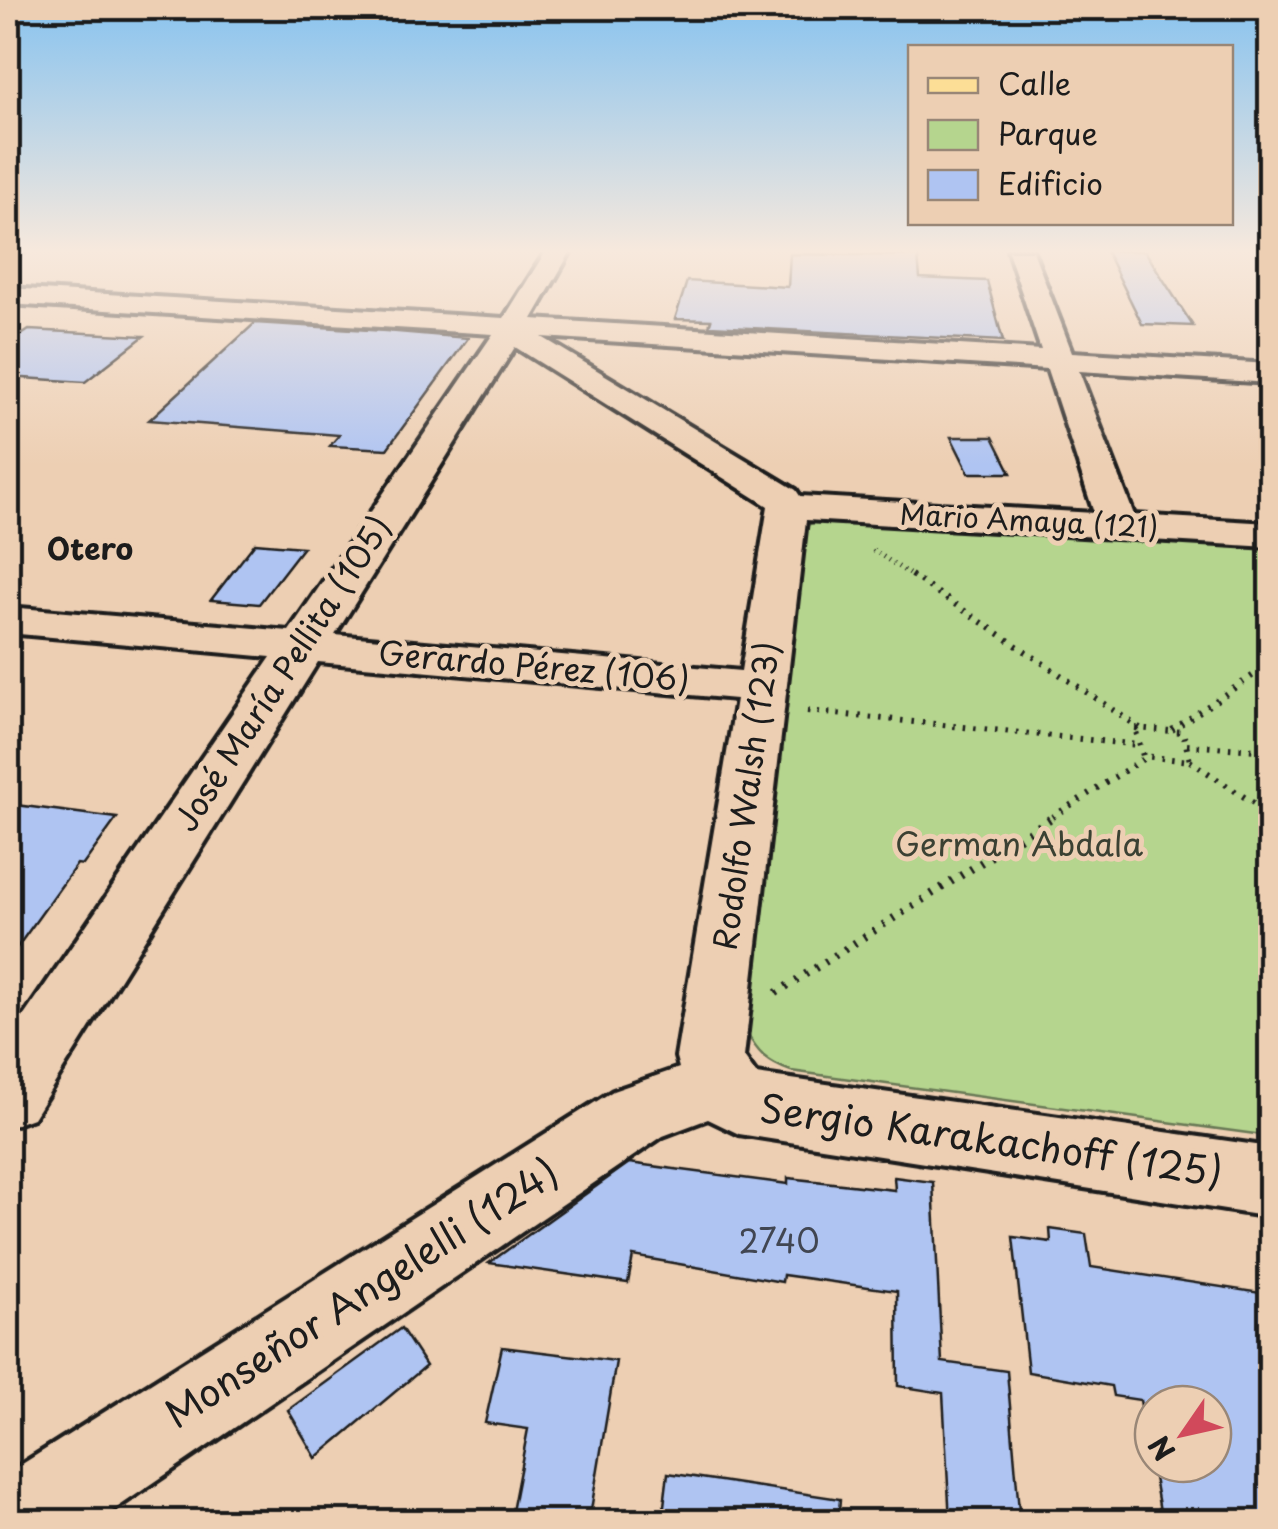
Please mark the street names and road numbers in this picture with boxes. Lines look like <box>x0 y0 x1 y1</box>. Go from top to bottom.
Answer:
street label: Mario Amaya (121) <box>899 491 1159 548</box>
street label: José María Pellita (105) <box>161 506 402 840</box>
street label: Gerardo Pérez (106) <box>377 627 692 703</box>
street label: Rodolfo Walsh (123) <box>700 639 790 953</box>
street label: Sergio Karakachoff (125) <box>756 1078 1226 1199</box>
street label: Monseñor Angelelli (124) <box>153 1143 568 1441</box>

